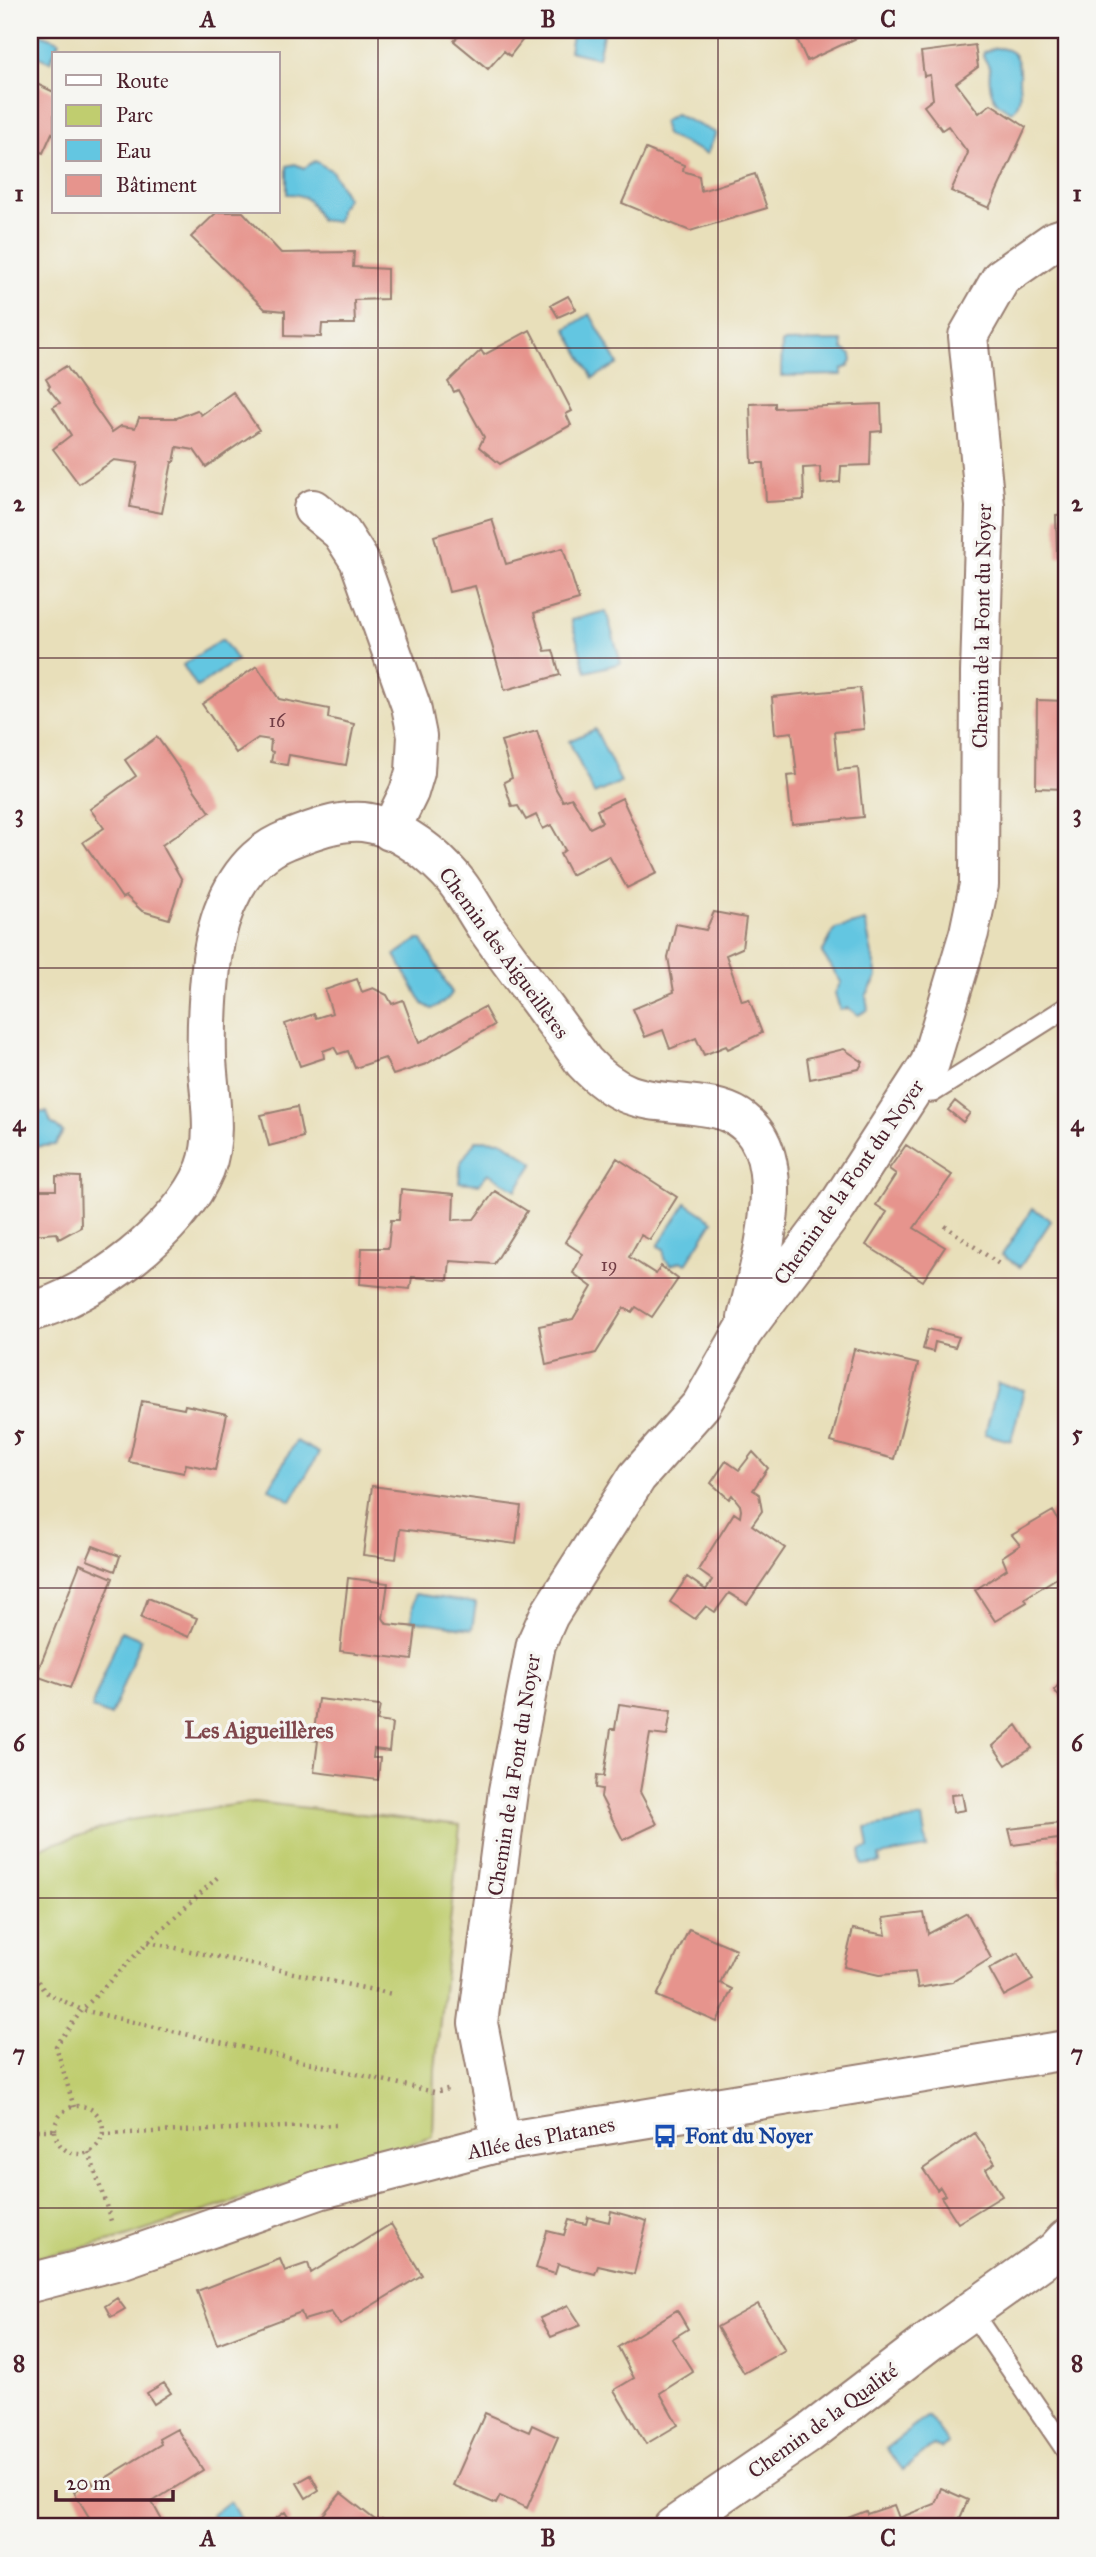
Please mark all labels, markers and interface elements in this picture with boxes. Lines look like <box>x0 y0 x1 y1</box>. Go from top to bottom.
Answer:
text: A <box>198 5 216 33</box>
text: B <box>540 5 556 33</box>
text: C <box>880 5 896 33</box>
legend <box>52 52 280 214</box>
text: Route <box>116 68 169 94</box>
text: Parc <box>116 102 153 128</box>
text: Eau <box>116 138 151 164</box>
text: Bâtiment <box>116 172 198 198</box>
text: 1 <box>14 179 24 207</box>
text: 1 <box>1072 179 1082 207</box>
text: 2 <box>13 489 25 517</box>
text: 2 <box>1071 489 1083 517</box>
street label: Chemin de la Font du Noyer <box>967 503 997 748</box>
house number: 16 <box>269 710 286 732</box>
text: 3 <box>14 799 24 828</box>
text: 3 <box>1072 799 1082 828</box>
street label: Chemin des Aigueillères <box>433 862 575 1044</box>
street label: Chemin de la Font du Noyer <box>768 1074 930 1290</box>
text: 4 <box>13 1109 27 1137</box>
text: 4 <box>1071 1109 1085 1137</box>
house number: 19 <box>601 1254 617 1276</box>
text: 5 <box>14 1419 25 1447</box>
text: 5 <box>1072 1419 1083 1447</box>
street label: Chemin de la Font du Noyer <box>482 1652 546 1898</box>
district label: Les Aigueillères <box>184 1716 334 1745</box>
text: 6 <box>13 1729 26 1757</box>
text: 6 <box>1071 1729 1084 1757</box>
text: 7 <box>13 2039 25 2067</box>
text: 7 <box>1071 2039 1083 2067</box>
street label: Allée des Platanes <box>464 2111 617 2165</box>
bus stop icon: Font du Noyer <box>651 2122 679 2150</box>
place label: Font du Noyer <box>685 2123 814 2149</box>
text: 8 <box>13 2349 25 2377</box>
text: 8 <box>1071 2349 1083 2377</box>
street label: Chemin de la Qualité <box>743 2358 903 2484</box>
scale bar <box>56 2459 173 2503</box>
text: 20 m <box>66 2470 111 2496</box>
text: A <box>198 2524 216 2552</box>
text: B <box>540 2524 556 2552</box>
text: C <box>880 2524 896 2552</box>

